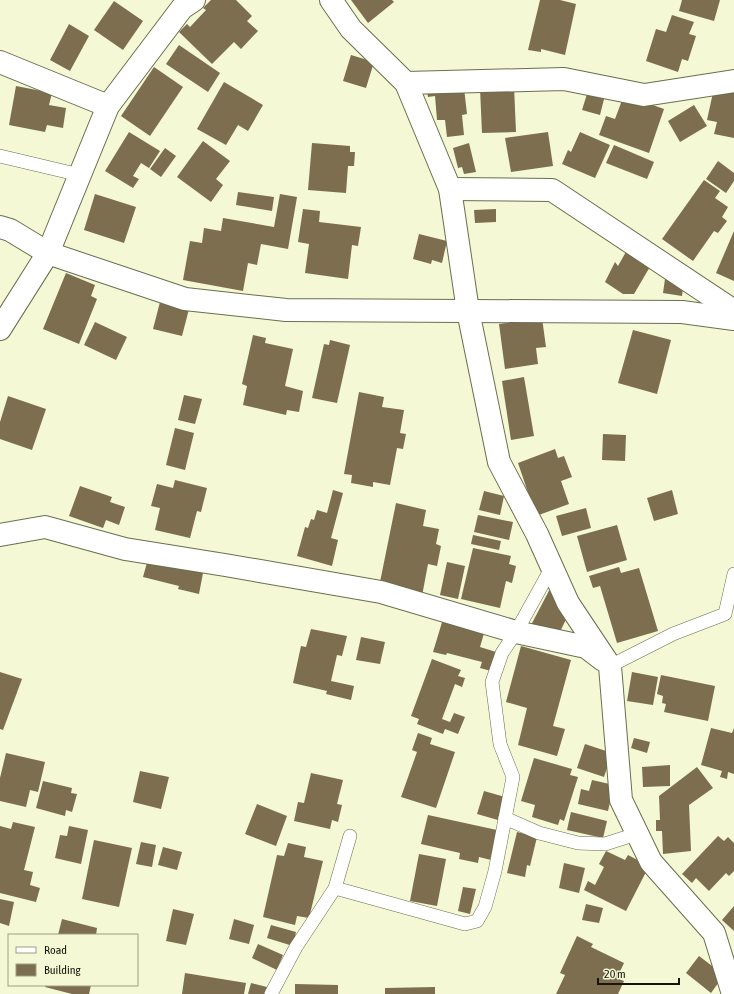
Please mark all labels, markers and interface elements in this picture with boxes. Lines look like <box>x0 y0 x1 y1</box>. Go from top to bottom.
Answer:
legend <box>8 934 138 986</box>
text: Road <box>44 943 67 957</box>
scale bar <box>598 960 679 986</box>
text: Building <box>44 963 82 977</box>
text: 20 m <box>604 967 626 981</box>

